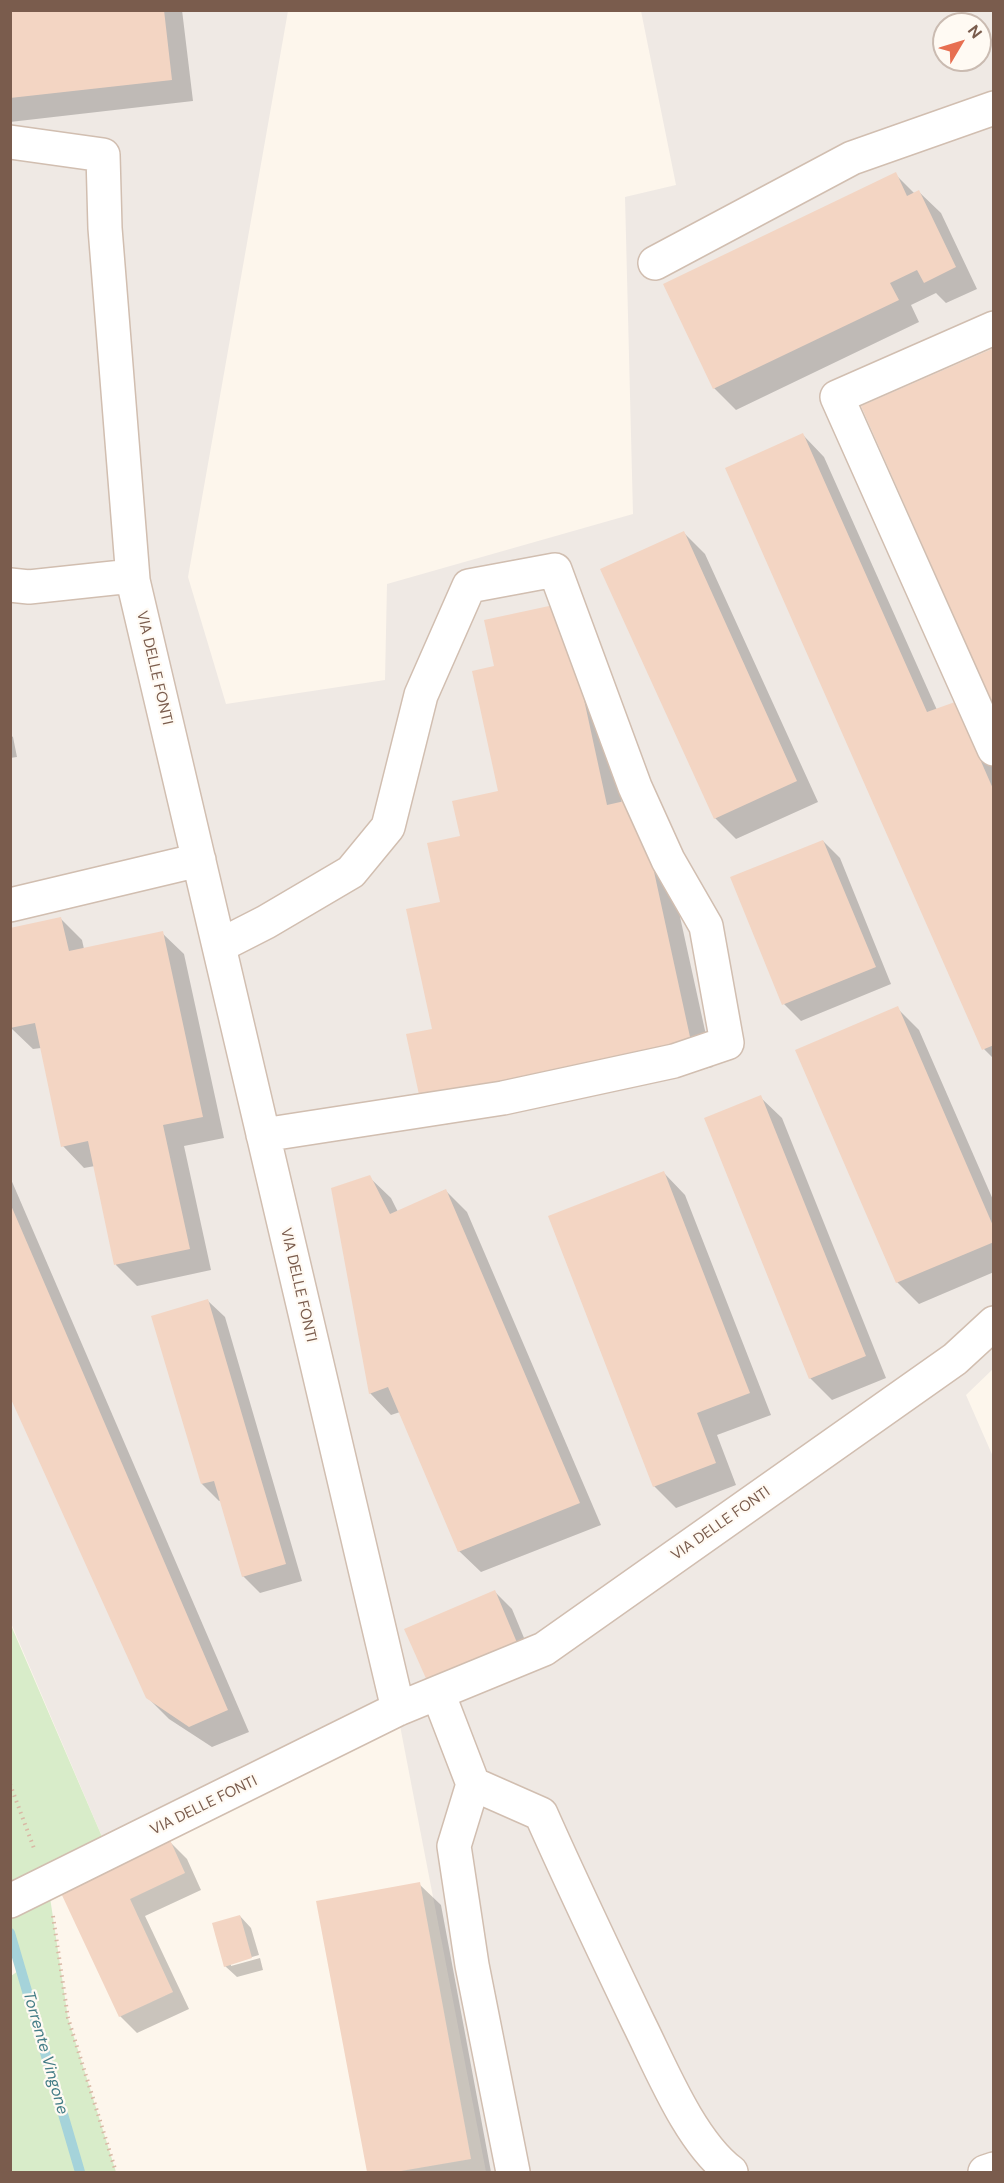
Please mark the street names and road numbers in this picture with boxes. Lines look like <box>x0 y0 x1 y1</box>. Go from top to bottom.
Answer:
street label: VIA DELLE FONTI <box>132 609 176 727</box>
street label: VIA DELLE FONTI <box>276 1226 320 1344</box>
street label: VIA DELLE FONTI <box>668 1483 774 1565</box>
street label: VIA DELLE FONTI <box>148 1772 260 1840</box>

